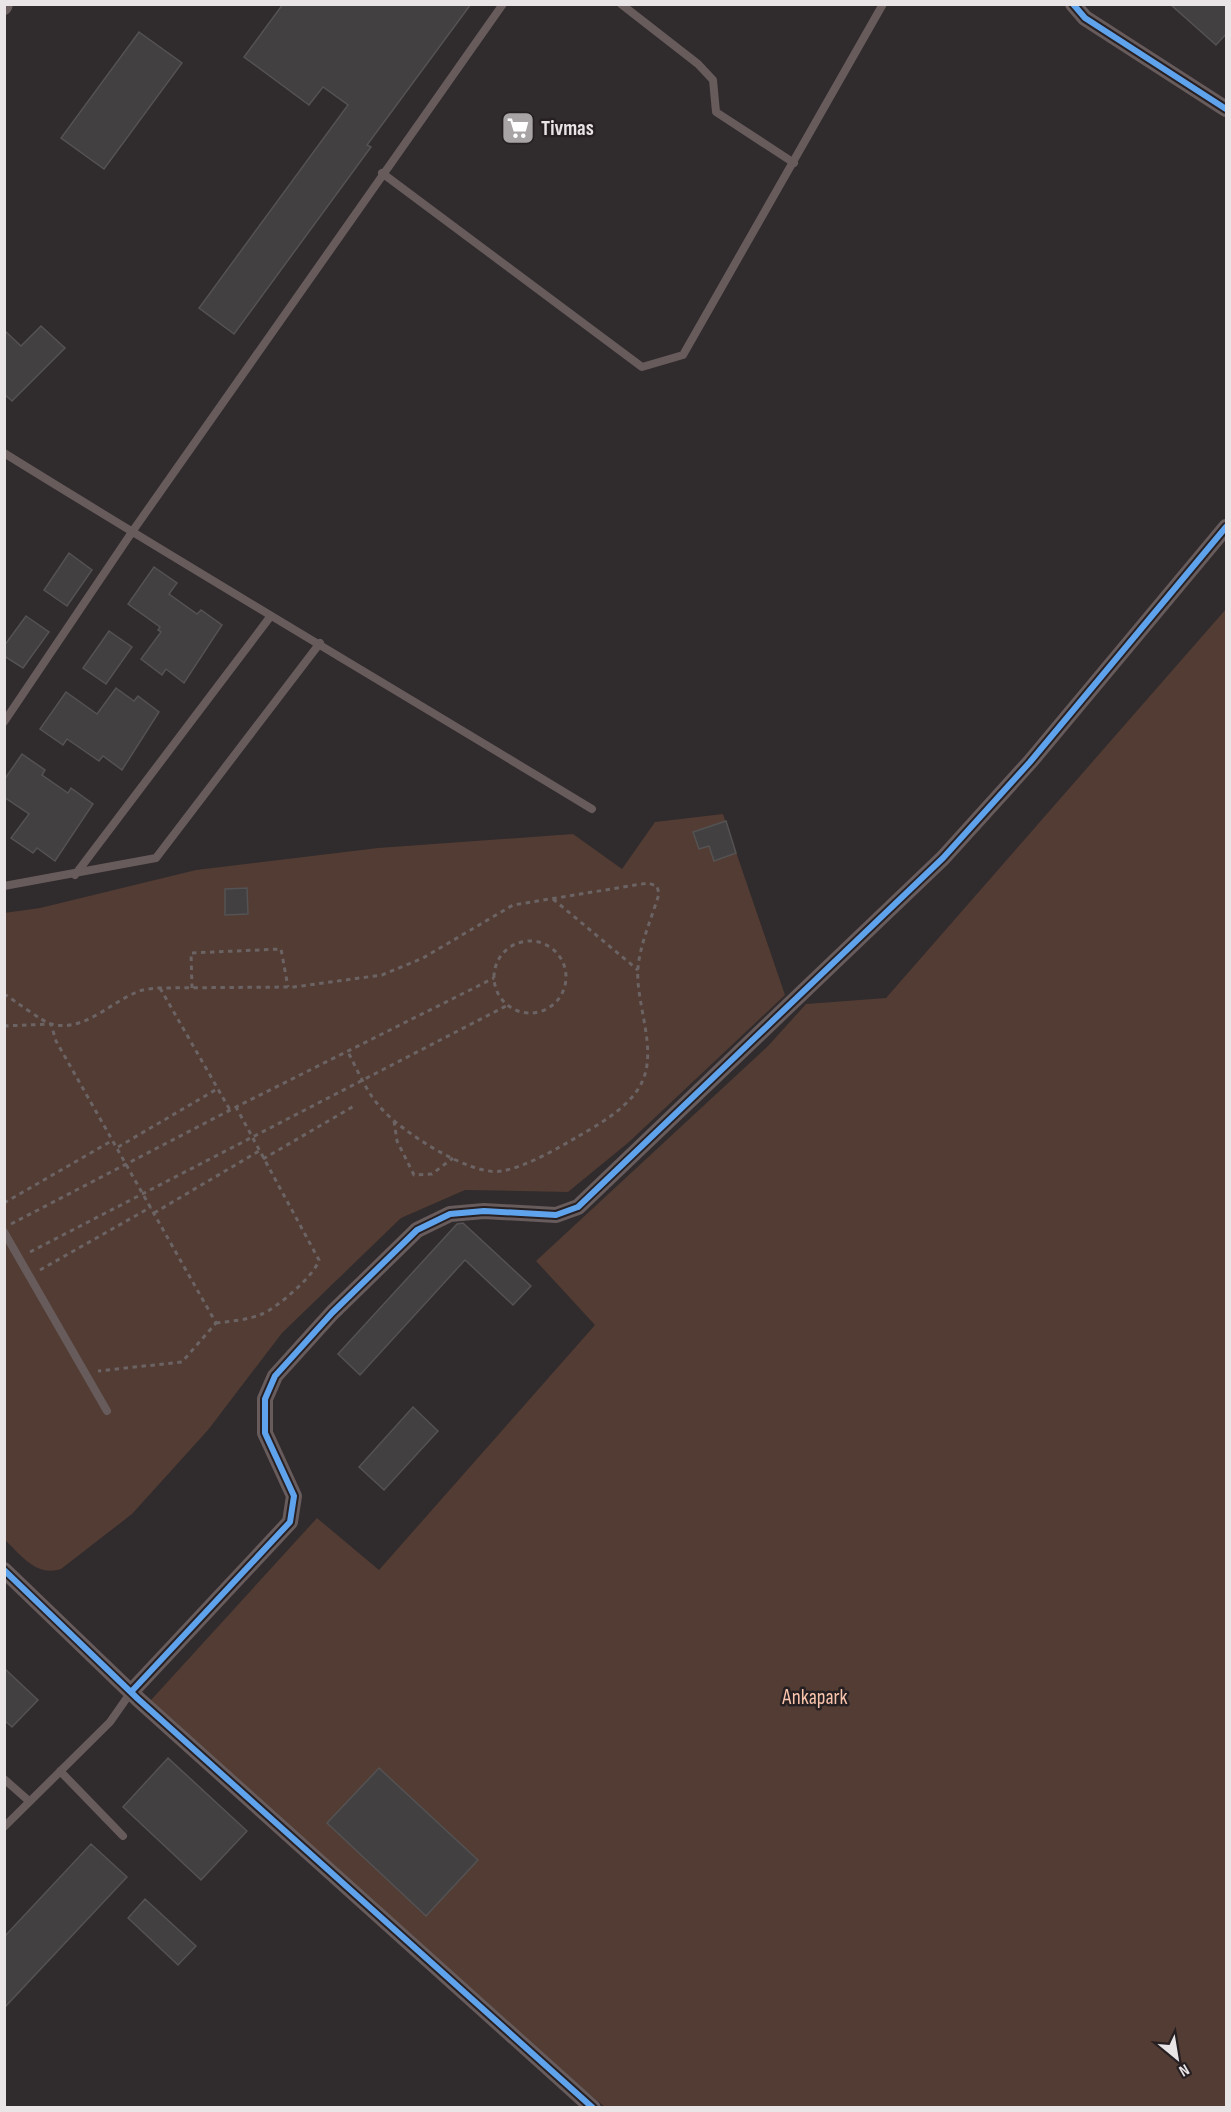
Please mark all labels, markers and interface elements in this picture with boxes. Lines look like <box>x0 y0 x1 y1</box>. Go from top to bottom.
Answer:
supermarket icon: Tivmas <box>500 110 536 146</box>
place label: Tivmas <box>541 116 594 141</box>
park label: Ankapark <box>781 1685 848 1710</box>
north arrow <box>1147 2028 1207 2088</box>
text: N <box>1175 2059 1192 2080</box>

